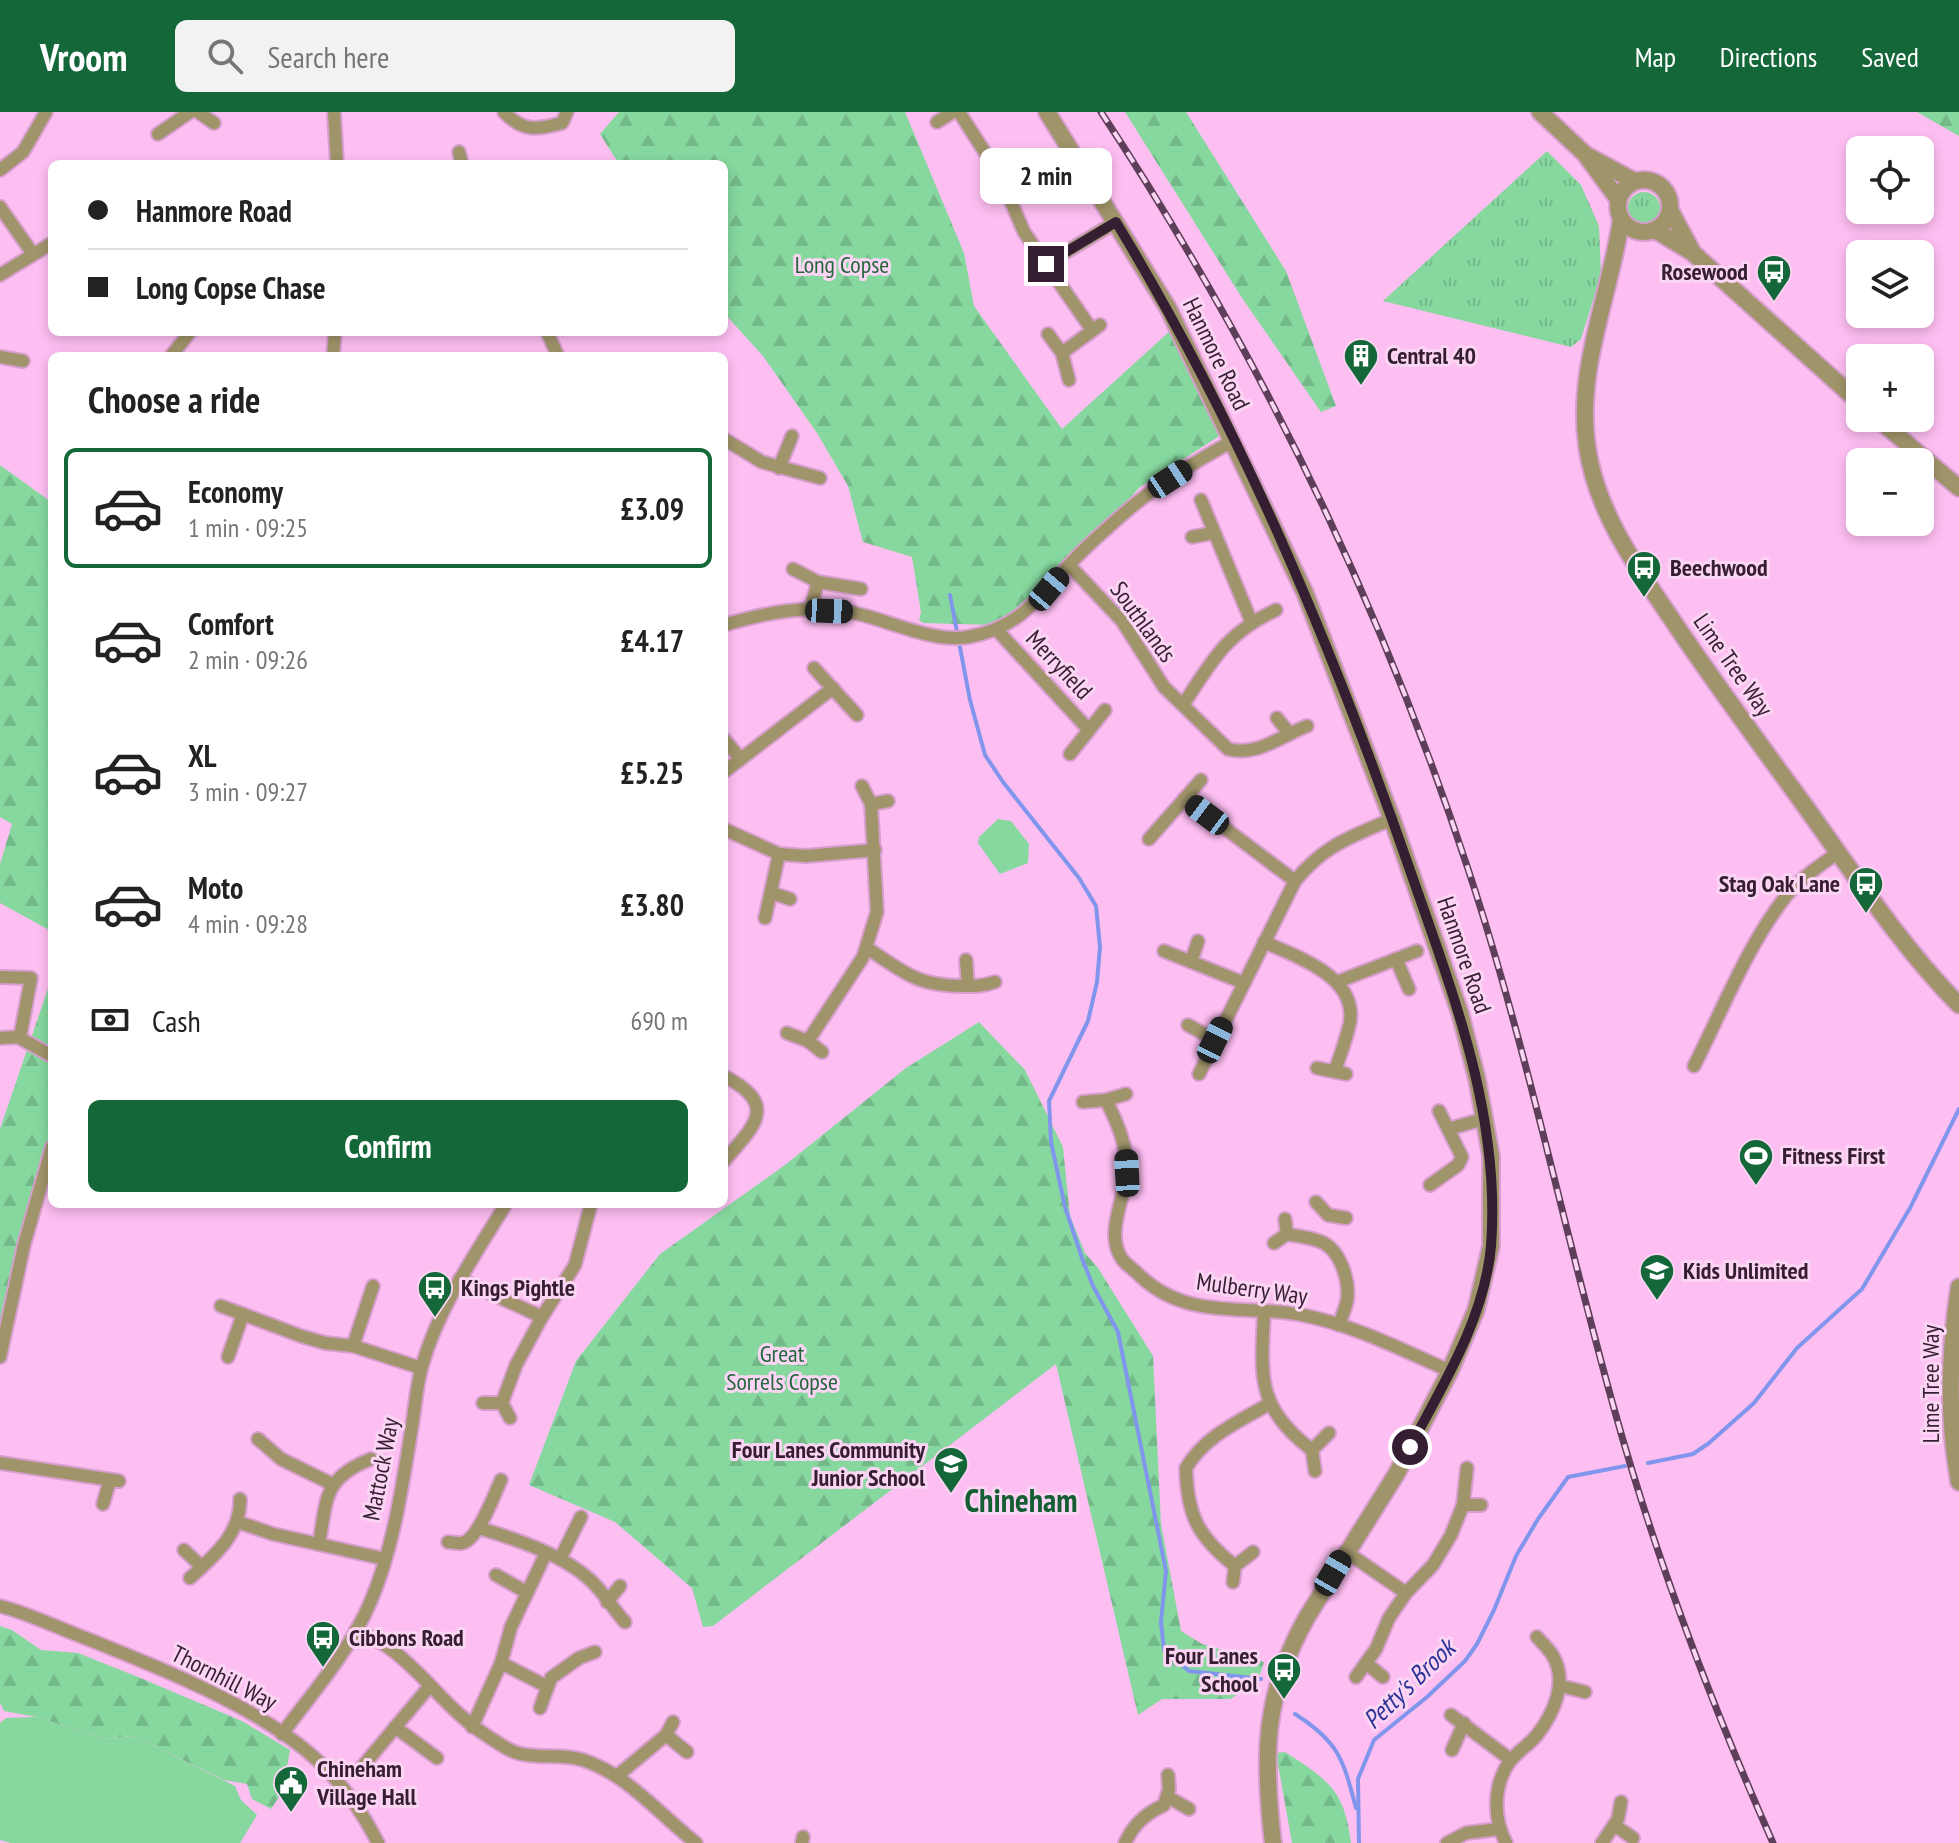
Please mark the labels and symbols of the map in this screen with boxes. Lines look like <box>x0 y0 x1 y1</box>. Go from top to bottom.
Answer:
callout: 2 min <box>980 148 1112 204</box>
route end <box>1028 246 1064 282</box>
park label: Long Copse <box>795 249 889 280</box>
bus stop icon: Rosewood <box>1755 253 1793 303</box>
place label: Rosewood <box>1661 256 1748 287</box>
street label: Hanmore Road <box>1176 292 1257 415</box>
building icon: Central 40 <box>1342 337 1380 387</box>
place label: Central 40 <box>1387 340 1476 371</box>
car <box>1143 456 1197 502</box>
bus stop icon: Beechwood <box>1625 549 1663 599</box>
place label: Beechwood <box>1670 552 1768 583</box>
car <box>1024 563 1074 615</box>
street label: Southlands <box>1104 575 1183 668</box>
car <box>805 598 853 624</box>
street label: Lime Tree Way <box>1687 607 1780 722</box>
street label: Merryfield <box>1019 623 1099 706</box>
car <box>1181 791 1233 839</box>
bus stop icon: Stag Oak Lane <box>1847 865 1885 915</box>
place label: Stag Oak Lane <box>1719 868 1840 899</box>
street label: Hanmore Road <box>1430 892 1499 1017</box>
car <box>1194 1013 1236 1067</box>
sports icon: Fitness First <box>1737 1137 1775 1187</box>
place label: Fitness First <box>1782 1140 1885 1171</box>
car <box>1114 1148 1140 1198</box>
school or university icon: Kids Unlimited <box>1638 1252 1676 1302</box>
place label: Kids Unlimited <box>1683 1255 1808 1286</box>
street label: Mulberry Way <box>1195 1265 1310 1312</box>
bus stop icon: Kings Pightle <box>416 1269 454 1319</box>
place label: Kings Pightle <box>461 1272 575 1303</box>
street label: Lime Tree Way <box>1915 1325 1946 1443</box>
park label: Great Sorrels Copse <box>726 1338 838 1397</box>
street label: Mattock Way <box>355 1415 406 1523</box>
route start <box>1392 1429 1428 1465</box>
place label: Four Lanes Community Junior School <box>732 1434 925 1493</box>
school or university icon: Four Lanes Community Junior School <box>932 1445 970 1495</box>
district label: Chineham <box>964 1479 1078 1521</box>
car <box>1311 1546 1355 1600</box>
bus stop icon: Cibbons Road <box>304 1619 342 1669</box>
place label: Cibbons Road <box>349 1622 464 1653</box>
water label: Petty's Brook <box>1356 1630 1464 1736</box>
street label: Thornhill Way <box>166 1638 282 1717</box>
place label: Four Lanes School <box>1165 1640 1258 1699</box>
bus stop icon: Four Lanes School <box>1265 1651 1303 1701</box>
place label: Chineham Village Hall <box>316 1753 416 1812</box>
public building icon: Chineham Village Hall <box>272 1764 310 1814</box>

